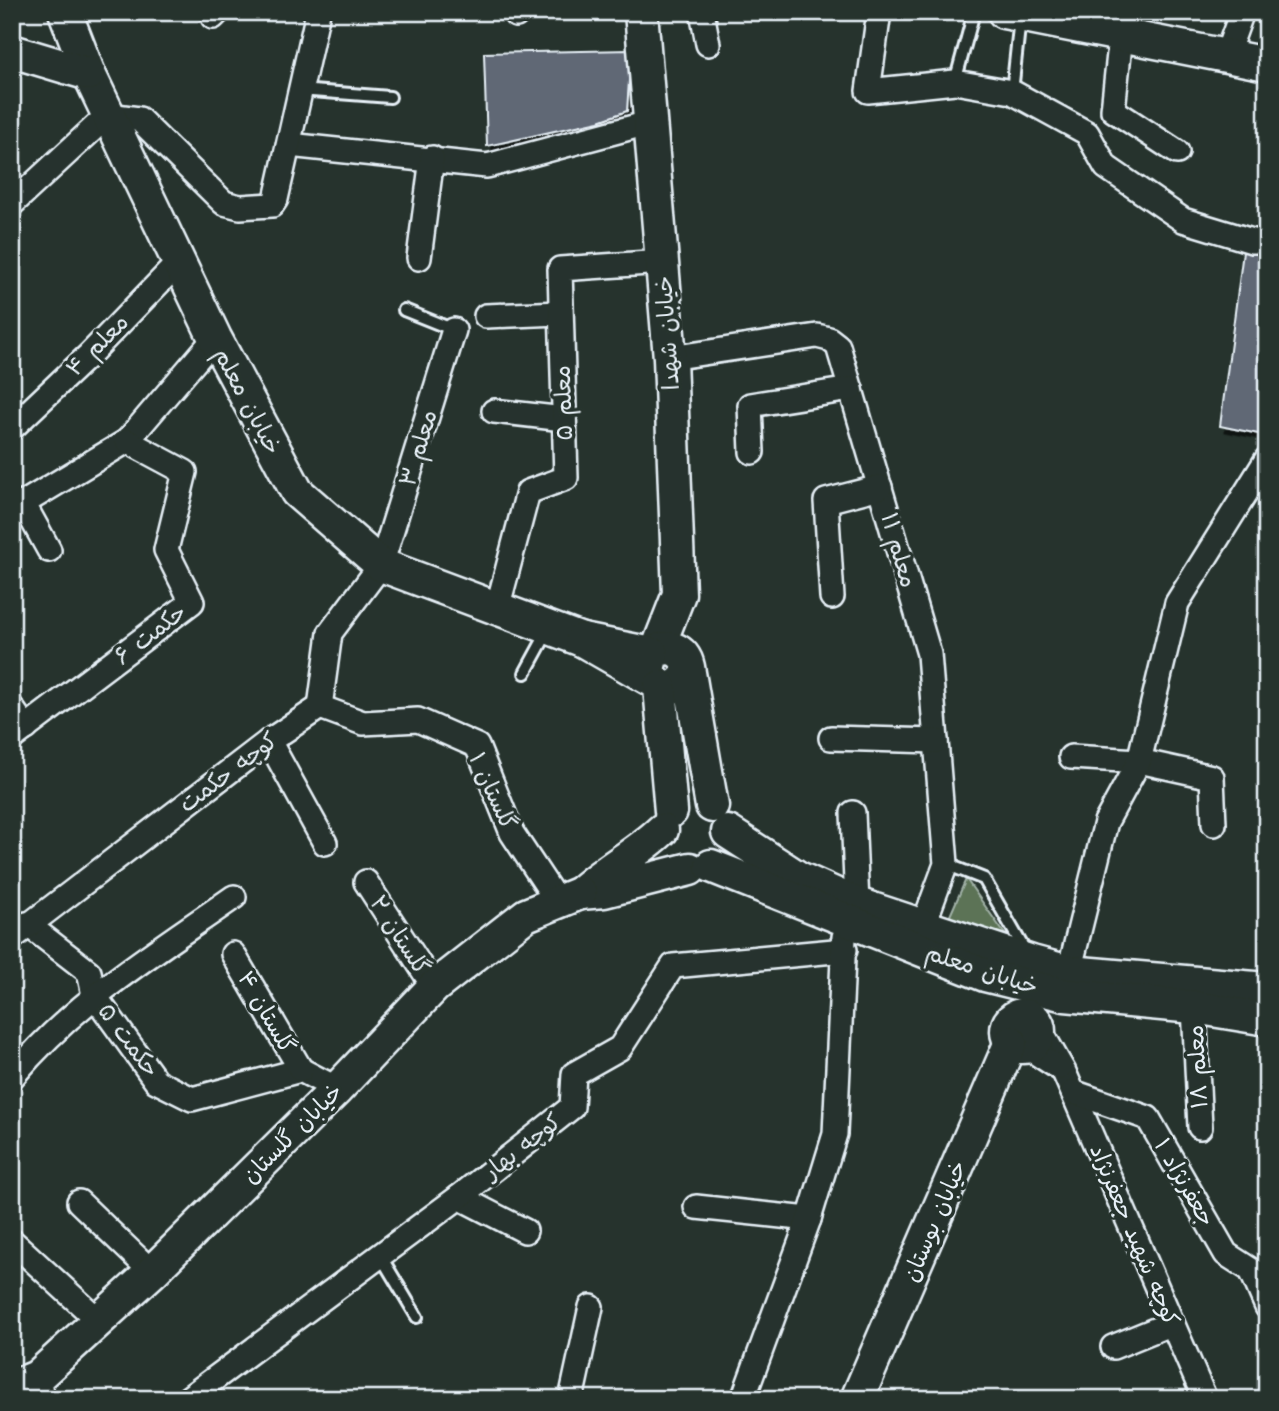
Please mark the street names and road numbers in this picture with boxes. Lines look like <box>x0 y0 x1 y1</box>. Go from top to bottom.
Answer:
street label: خیابان شهدا <box>647 274 691 391</box>
street label: معلم ۴ <box>58 306 138 386</box>
street label: خیابان معلم <box>203 342 289 462</box>
street label: معلم ۵ <box>546 365 584 441</box>
street label: معلم ۳ <box>391 406 449 491</box>
street label: معلم ۱۱ <box>869 509 925 592</box>
street label: حکمت ۶ <box>107 596 195 675</box>
street label: کوچه حکمت <box>172 724 287 823</box>
street label: گلستان ۱ <box>458 747 525 837</box>
street label: گلستان ۲ <box>359 889 438 983</box>
street label: خیابان معلم <box>920 936 1042 1006</box>
street label: گلستان ۴ <box>227 965 304 1061</box>
street label: حکمت ۵ <box>87 996 167 1086</box>
street label: معلم ۱۸ <box>1179 1024 1219 1110</box>
street label: خیابان گلستان <box>235 1076 352 1193</box>
street label: کوچه بهار <box>475 1105 570 1191</box>
street label: جعفرنژاد ۱ <box>1143 1132 1223 1234</box>
street label: کوچه شهید جعفرنژاد <box>1079 1139 1188 1332</box>
street label: خیابان بوستان <box>894 1155 978 1288</box>

